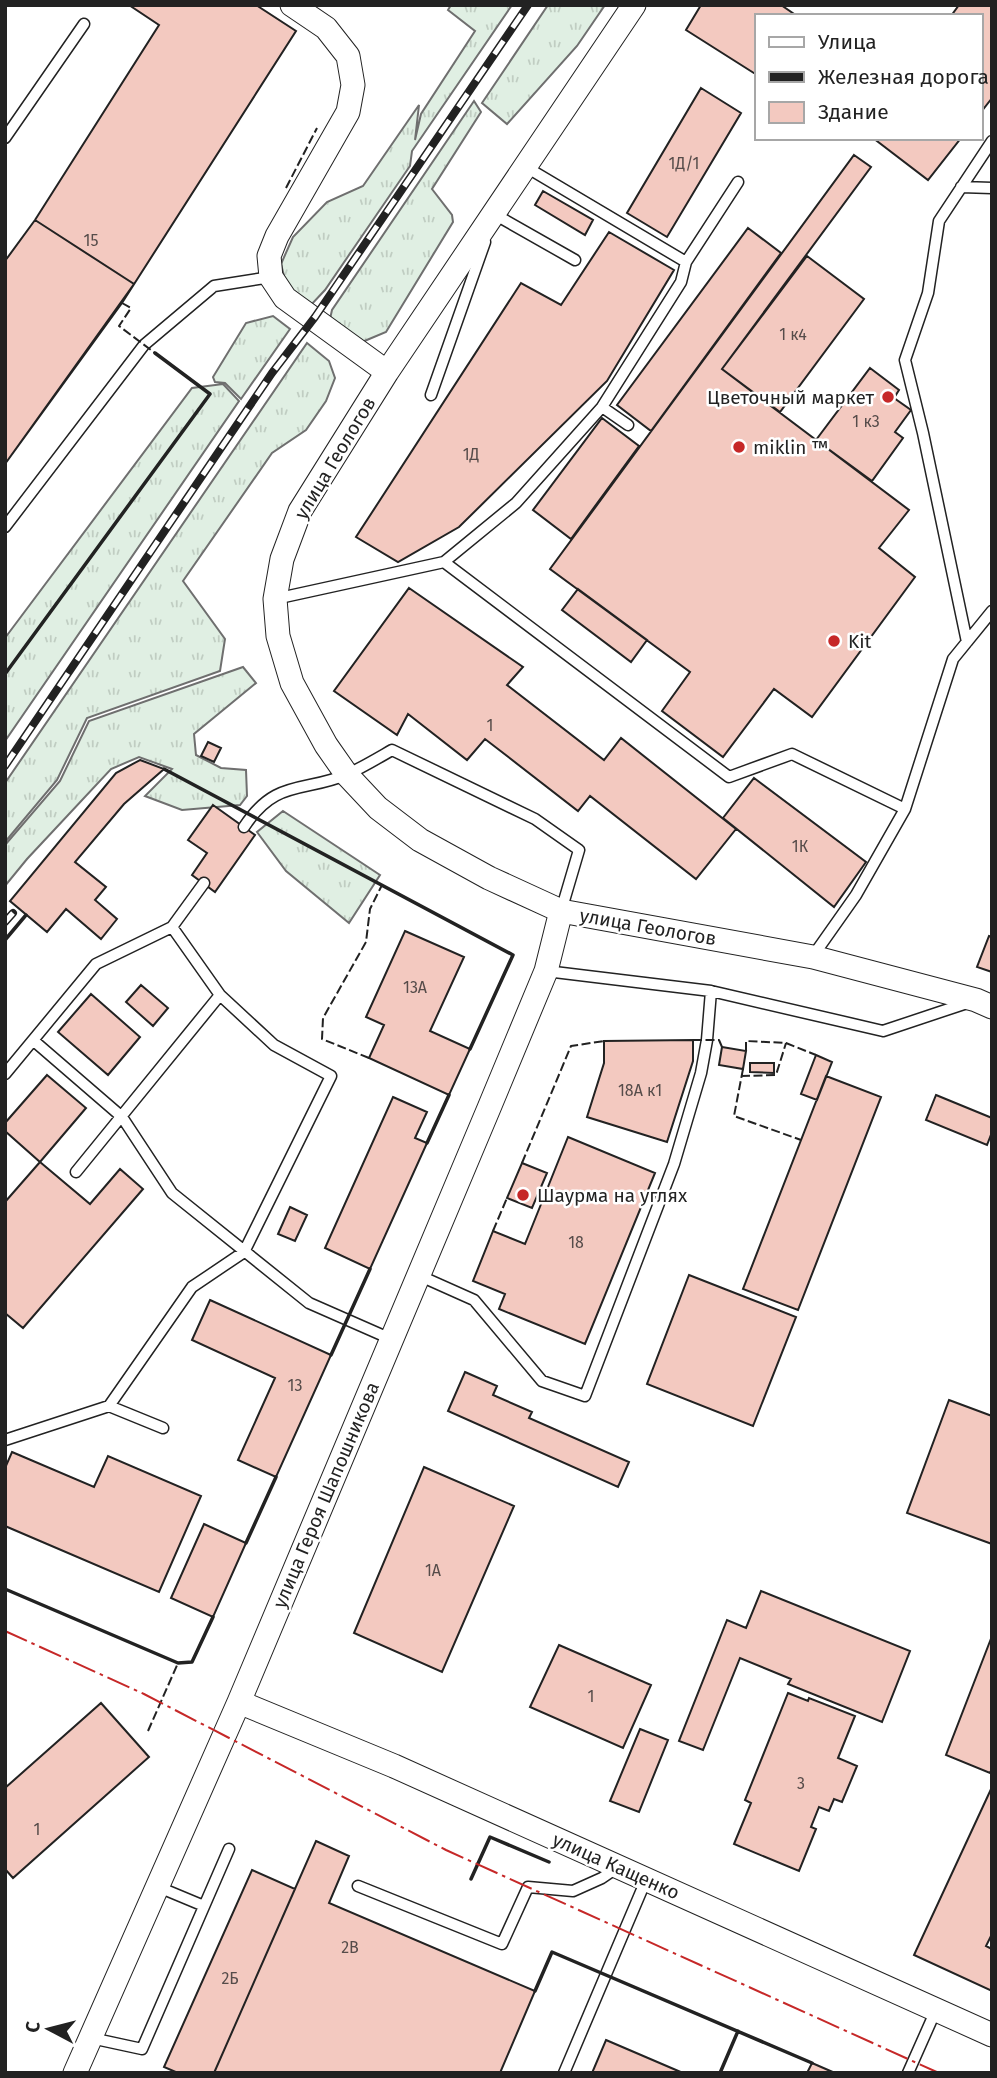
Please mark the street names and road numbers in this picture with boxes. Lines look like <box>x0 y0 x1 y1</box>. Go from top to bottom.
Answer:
street label: улица Геологов <box>289 393 381 523</box>
street label: улица Геологов <box>578 904 718 950</box>
street label: улица Героя Шапошникова <box>268 1378 384 1612</box>
street label: улица Кащенко <box>549 1828 683 1904</box>

